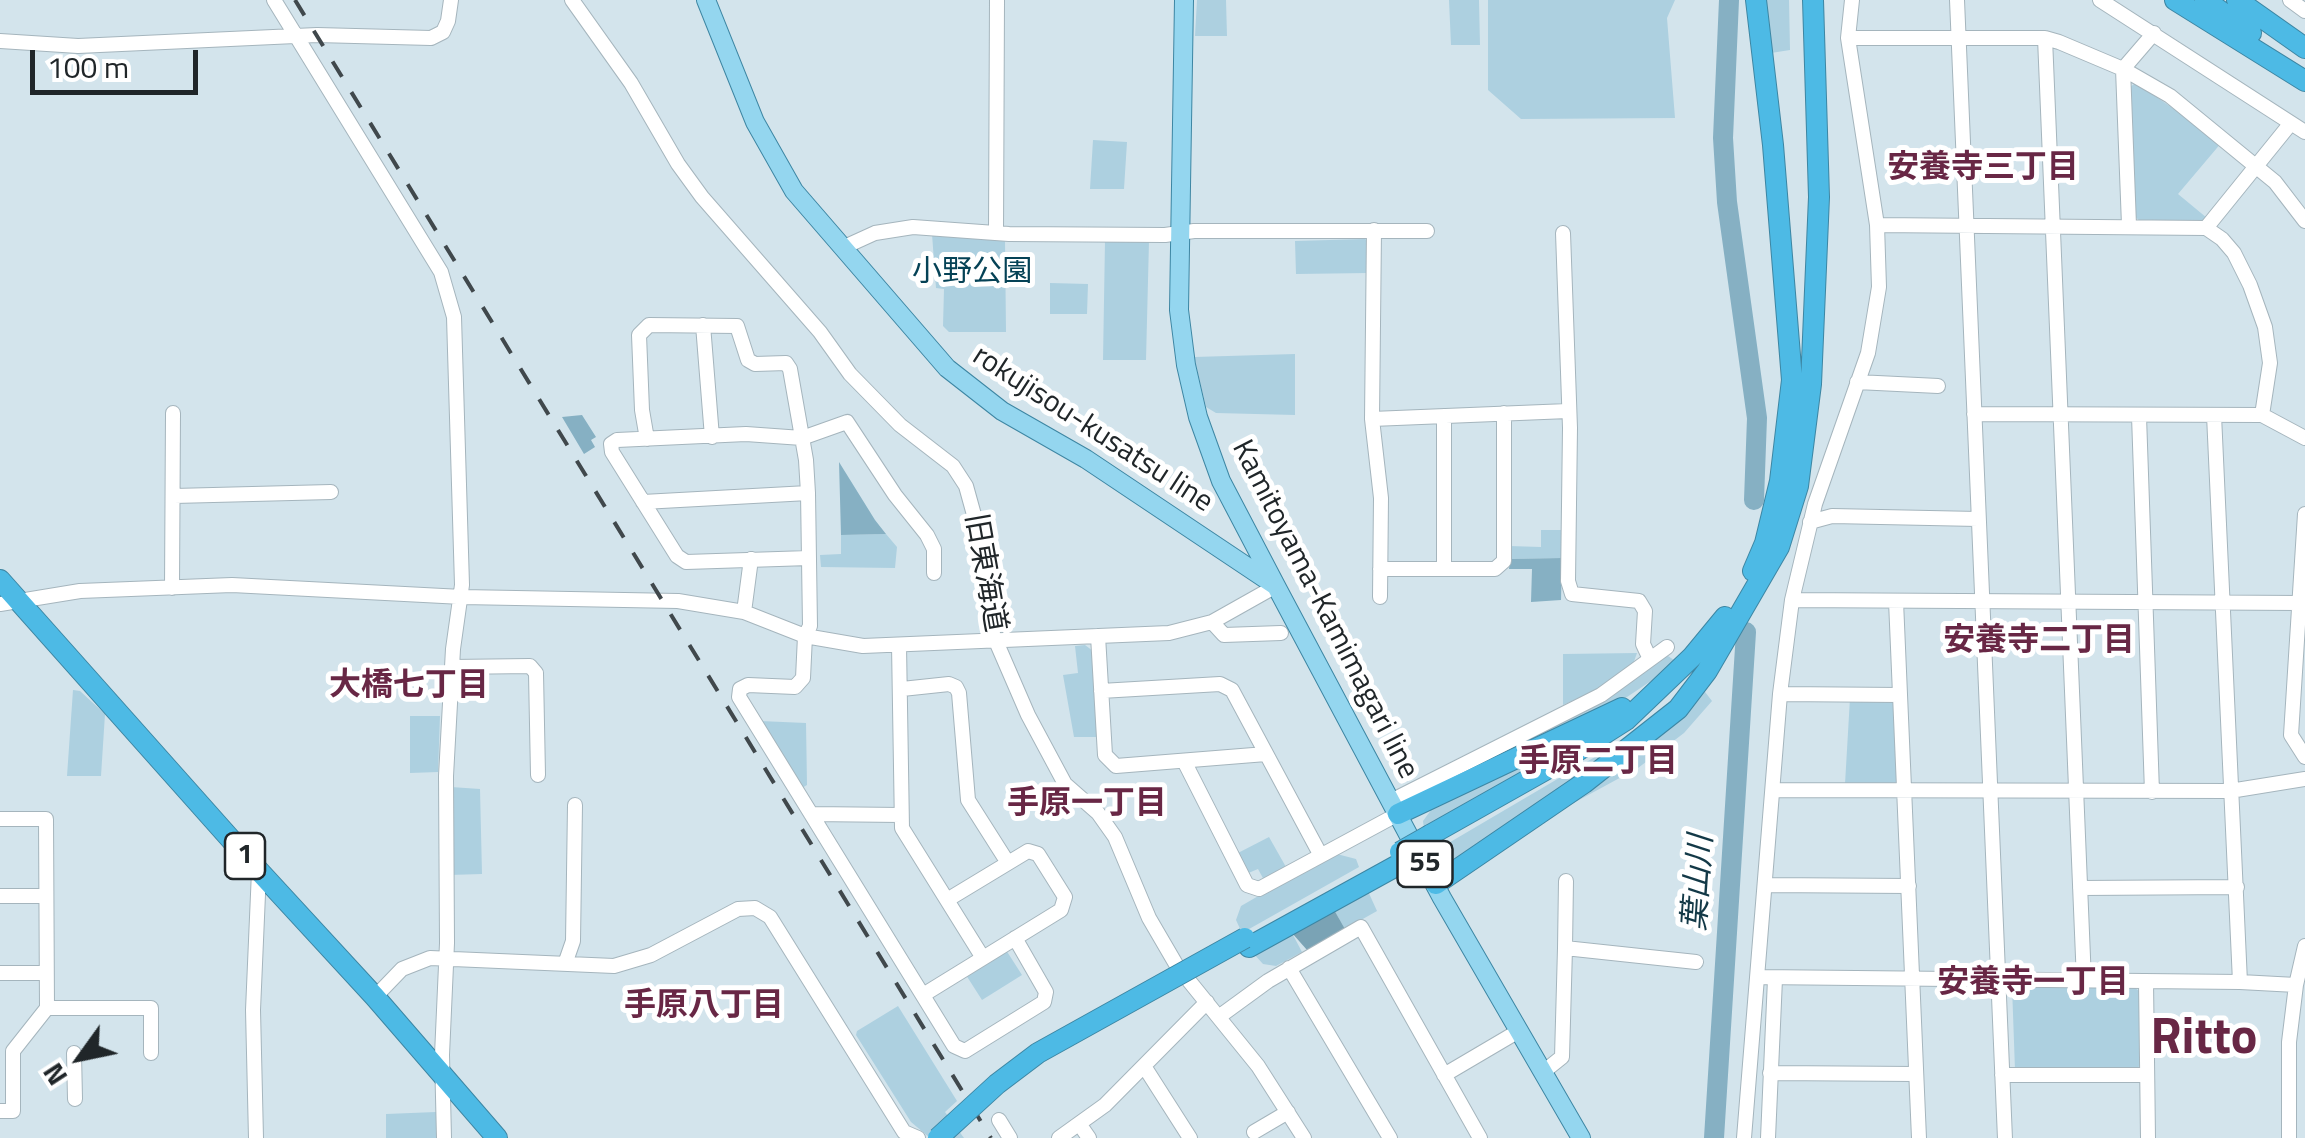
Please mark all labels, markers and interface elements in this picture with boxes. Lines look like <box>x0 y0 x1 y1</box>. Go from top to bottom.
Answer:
scale bar <box>35 30 202 92</box>
text: 100 m <box>47 44 129 90</box>
district label: 安養寺三丁目 <box>1887 150 2079 188</box>
park label: 小野公園 <box>912 256 1032 292</box>
street label: rokujisou-kusatsu line <box>965 339 1219 521</box>
street label: Kamitoyama-Kamimagari line <box>1223 435 1425 785</box>
street label: 旧東海道 <box>956 511 1012 635</box>
district label: 安養寺二丁目 <box>1943 623 2135 661</box>
district label: 大橋七丁目 <box>329 668 489 706</box>
district label: 手原二丁目 <box>1518 744 1678 782</box>
district label: 手原一丁目 <box>1007 786 1167 824</box>
road number: 1 <box>225 833 265 879</box>
water label: 葉山川 <box>1677 834 1723 932</box>
road number: 55 <box>1398 841 1452 887</box>
district label: 安養寺一丁目 <box>1937 965 2129 1003</box>
district label: 手原八丁目 <box>624 988 784 1026</box>
north arrow <box>30 1008 130 1108</box>
district label: Ritto <box>2151 1011 2257 1071</box>
text: N <box>31 1055 78 1094</box>

